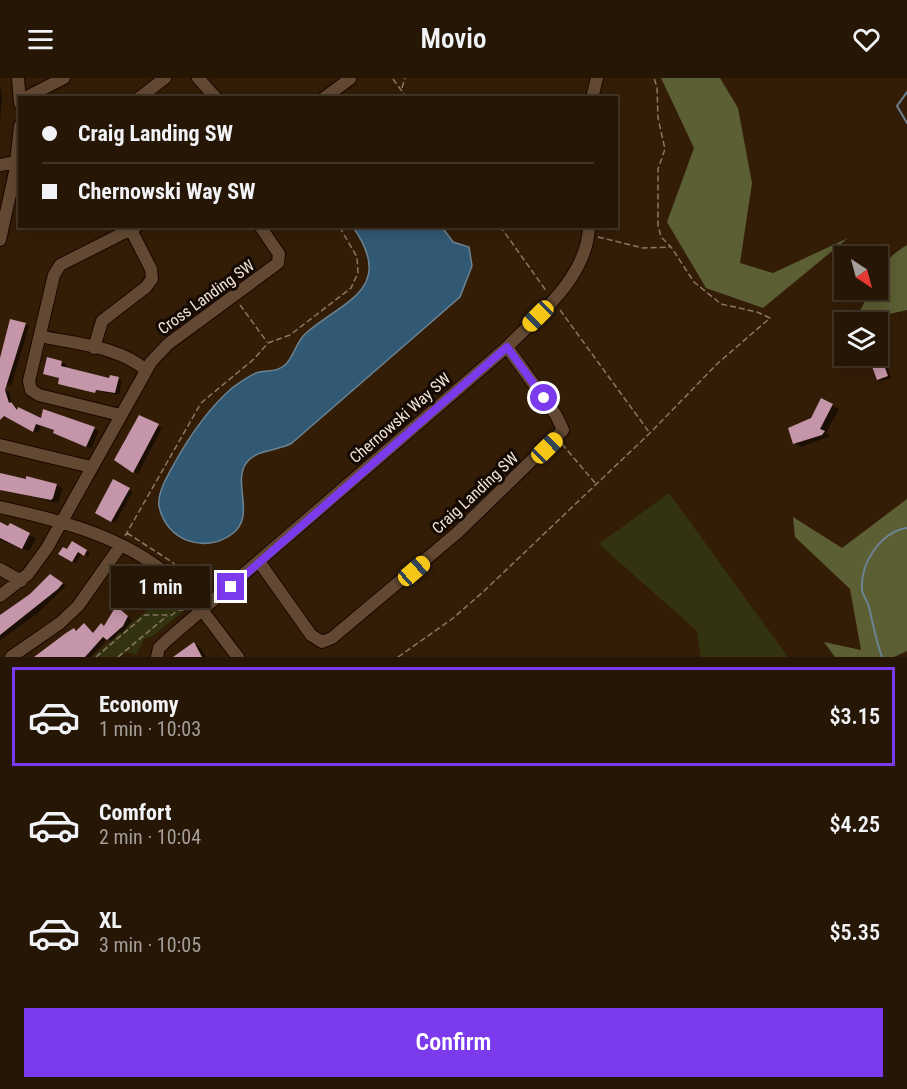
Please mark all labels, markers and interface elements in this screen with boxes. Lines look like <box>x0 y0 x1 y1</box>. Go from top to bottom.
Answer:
icon: menu <box>24 23 57 56</box>
text: Movio <box>421 23 486 55</box>
icon: heart <box>850 23 883 56</box>
text: Craig Landing SW <box>78 121 233 146</box>
text: Chernowski Way SW <box>78 179 256 204</box>
north arrow <box>834 246 888 300</box>
map controls <box>834 246 888 366</box>
street label: Cross Landing SW <box>154 256 258 338</box>
car <box>519 297 557 335</box>
button: layers <box>834 312 888 366</box>
street label: Chernowski Way SW <box>346 369 454 467</box>
route start <box>530 384 557 411</box>
car <box>528 429 566 467</box>
street label: Craig Landing SW <box>428 448 522 538</box>
car <box>395 552 433 590</box>
callout: 1 min <box>111 566 210 608</box>
route end <box>217 573 244 600</box>
text: 1 min <box>138 575 183 599</box>
icon: car <box>27 690 81 744</box>
text: Economy <box>99 692 179 717</box>
text: $3.15 <box>829 704 880 729</box>
text: 1 min · 10:03 <box>99 717 201 741</box>
icon: car <box>27 798 81 852</box>
text: Comfort <box>99 800 172 825</box>
text: $4.25 <box>829 812 880 837</box>
text: 2 min · 10:04 <box>99 825 201 849</box>
icon: car <box>27 906 81 960</box>
text: XL <box>99 908 122 933</box>
text: $5.35 <box>829 920 880 945</box>
text: 3 min · 10:05 <box>99 933 201 957</box>
button: Confirm <box>24 1008 883 1077</box>

